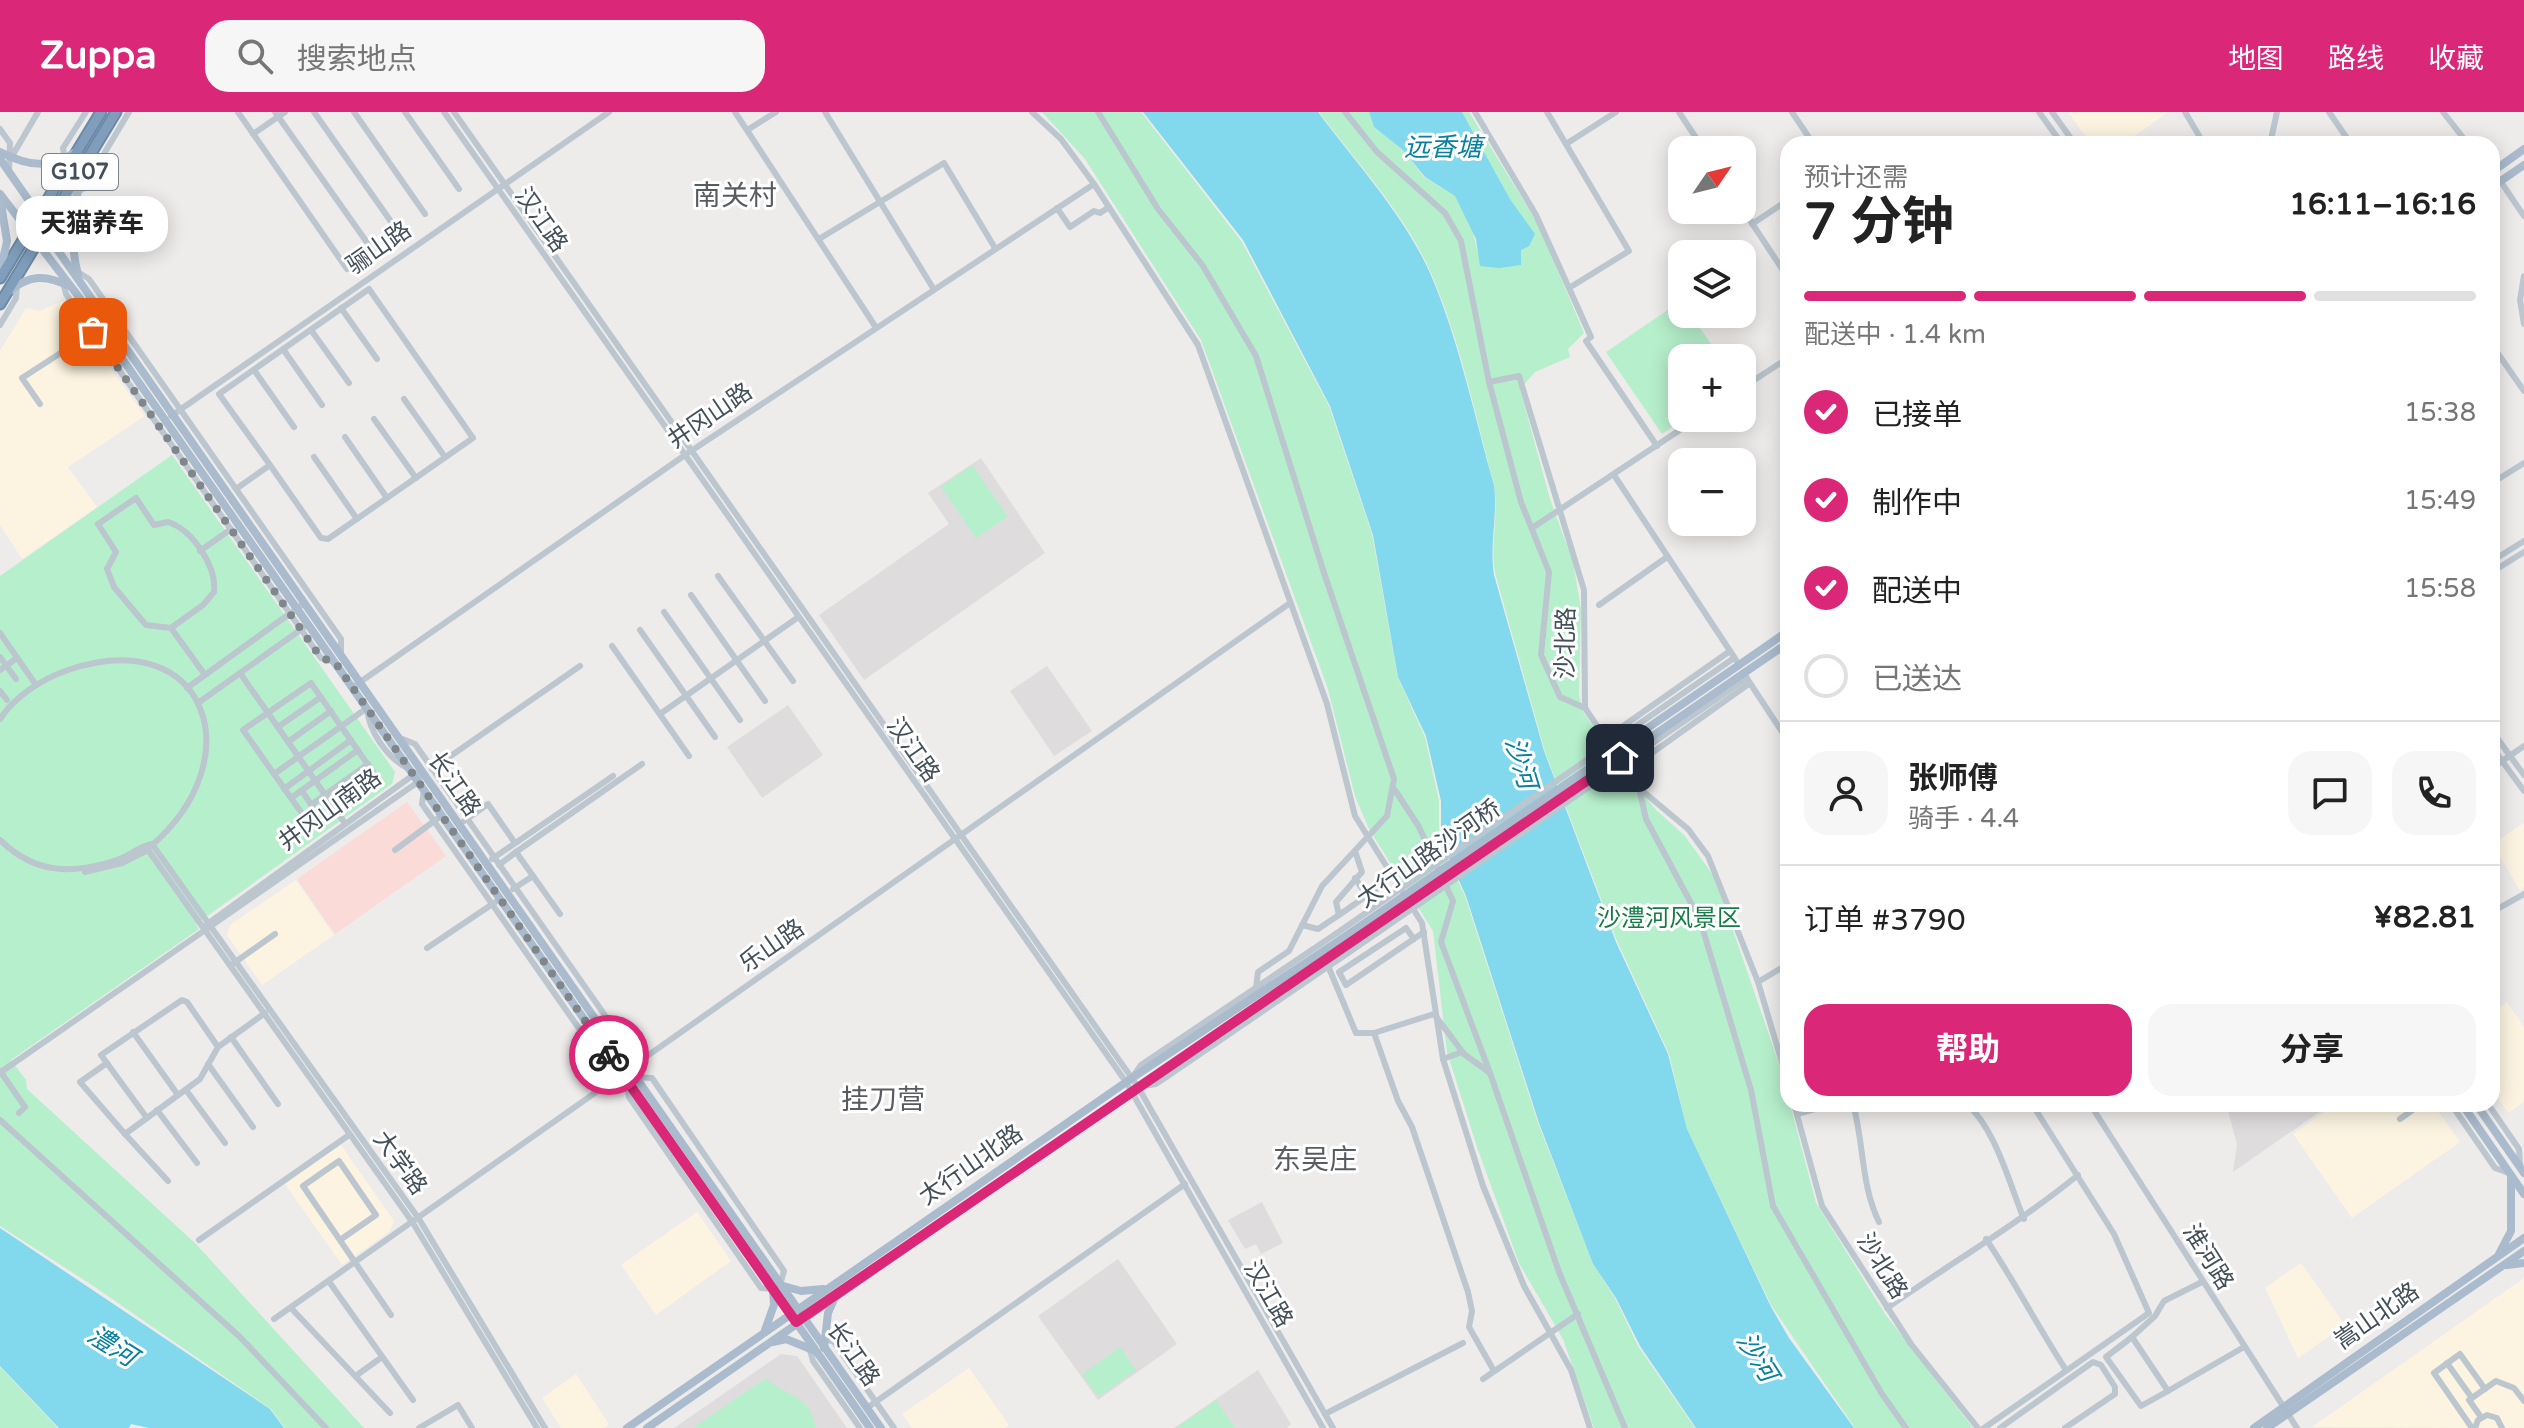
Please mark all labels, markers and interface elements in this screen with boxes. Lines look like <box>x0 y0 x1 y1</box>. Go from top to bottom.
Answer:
search box <box>205 20 765 92</box>
text: Zuppa <box>40 33 157 79</box>
icon: search <box>233 34 277 78</box>
text: 搜索地点 <box>297 41 417 78</box>
text: 地图 <box>2228 42 2284 76</box>
text: 路线 <box>2328 42 2384 76</box>
text: 收藏 <box>2428 42 2484 76</box>
water label: 远香塘 <box>1404 132 1486 163</box>
north arrow <box>1668 136 1756 224</box>
map controls <box>1668 136 1756 536</box>
road number: G107 <box>42 154 118 190</box>
text: 预计还需 <box>1804 162 1908 193</box>
district label: 南关村 <box>693 179 777 213</box>
street label: 汉江路 <box>508 182 574 258</box>
text: 16:11–16:16 <box>2289 186 2476 223</box>
text: 7 分钟 <box>1804 191 1954 254</box>
callout: 天猫养车 <box>17 196 169 252</box>
text: 天猫养车 <box>40 208 144 239</box>
street label: 骊山路 <box>341 215 417 281</box>
button: layers <box>1668 240 1756 328</box>
pin <box>59 298 127 366</box>
icon: bag <box>71 310 115 354</box>
text: 配送中 · 1.4 km <box>1804 319 1986 350</box>
button: + <box>1668 344 1756 432</box>
street label: 井冈山路 <box>662 377 758 455</box>
icon: check <box>1804 390 1848 434</box>
text: 已接单 <box>1872 397 1962 434</box>
text: 15:38 <box>2404 397 2476 428</box>
button: − <box>1668 448 1756 536</box>
icon: check <box>1804 478 1848 522</box>
text: 制作中 <box>1872 485 1962 522</box>
text: 15:49 <box>2404 485 2476 516</box>
icon: check <box>1804 566 1848 610</box>
text: 配送中 <box>1872 573 1962 610</box>
text: 15:58 <box>2404 573 2476 604</box>
street label: 沙北路 <box>1551 607 1581 679</box>
text: 已送达 <box>1872 661 1962 698</box>
street label: 汉江路 <box>880 712 946 788</box>
pin <box>1586 724 1654 792</box>
water label: 沙河 <box>1499 734 1545 797</box>
icon: home <box>1598 736 1642 780</box>
street label: 长江路 <box>421 746 487 822</box>
button: person <box>1804 751 1888 835</box>
button: chat <box>2288 751 2372 835</box>
button: phone <box>2392 751 2476 835</box>
text: 张师傅 <box>1908 760 1998 797</box>
street label: 井冈山南路 <box>273 763 387 857</box>
street label: 太行山路沙河桥 <box>1352 794 1506 914</box>
text: 骑手 · 4.4 <box>1908 803 2019 834</box>
text: ¥82.81 <box>2373 899 2476 936</box>
text: 订单 #3790 <box>1804 902 1966 939</box>
park label: 沙澧河风景区 <box>1597 904 1741 933</box>
street label: 乐山路 <box>734 913 810 979</box>
button: 帮助 <box>1804 1004 2132 1096</box>
button: 分享 <box>2148 1004 2476 1096</box>
courier <box>569 1015 649 1095</box>
icon: bike <box>587 1033 631 1077</box>
district label: 挂刀营 <box>841 1083 925 1117</box>
street label: 太行山北路 <box>914 1119 1028 1211</box>
street label: 大学路 <box>367 1125 433 1201</box>
district label: 东吴庄 <box>1273 1143 1357 1177</box>
street label: 淮河路 <box>2177 1219 2239 1295</box>
street label: 沙北路 <box>1851 1228 1913 1304</box>
street label: 汉江路 <box>1237 1256 1299 1332</box>
street label: 嵩山北路 <box>2329 1277 2425 1355</box>
street label: 长江路 <box>820 1316 886 1392</box>
water label: 澧河 <box>82 1319 146 1376</box>
water label: 沙河 <box>1730 1327 1787 1391</box>

